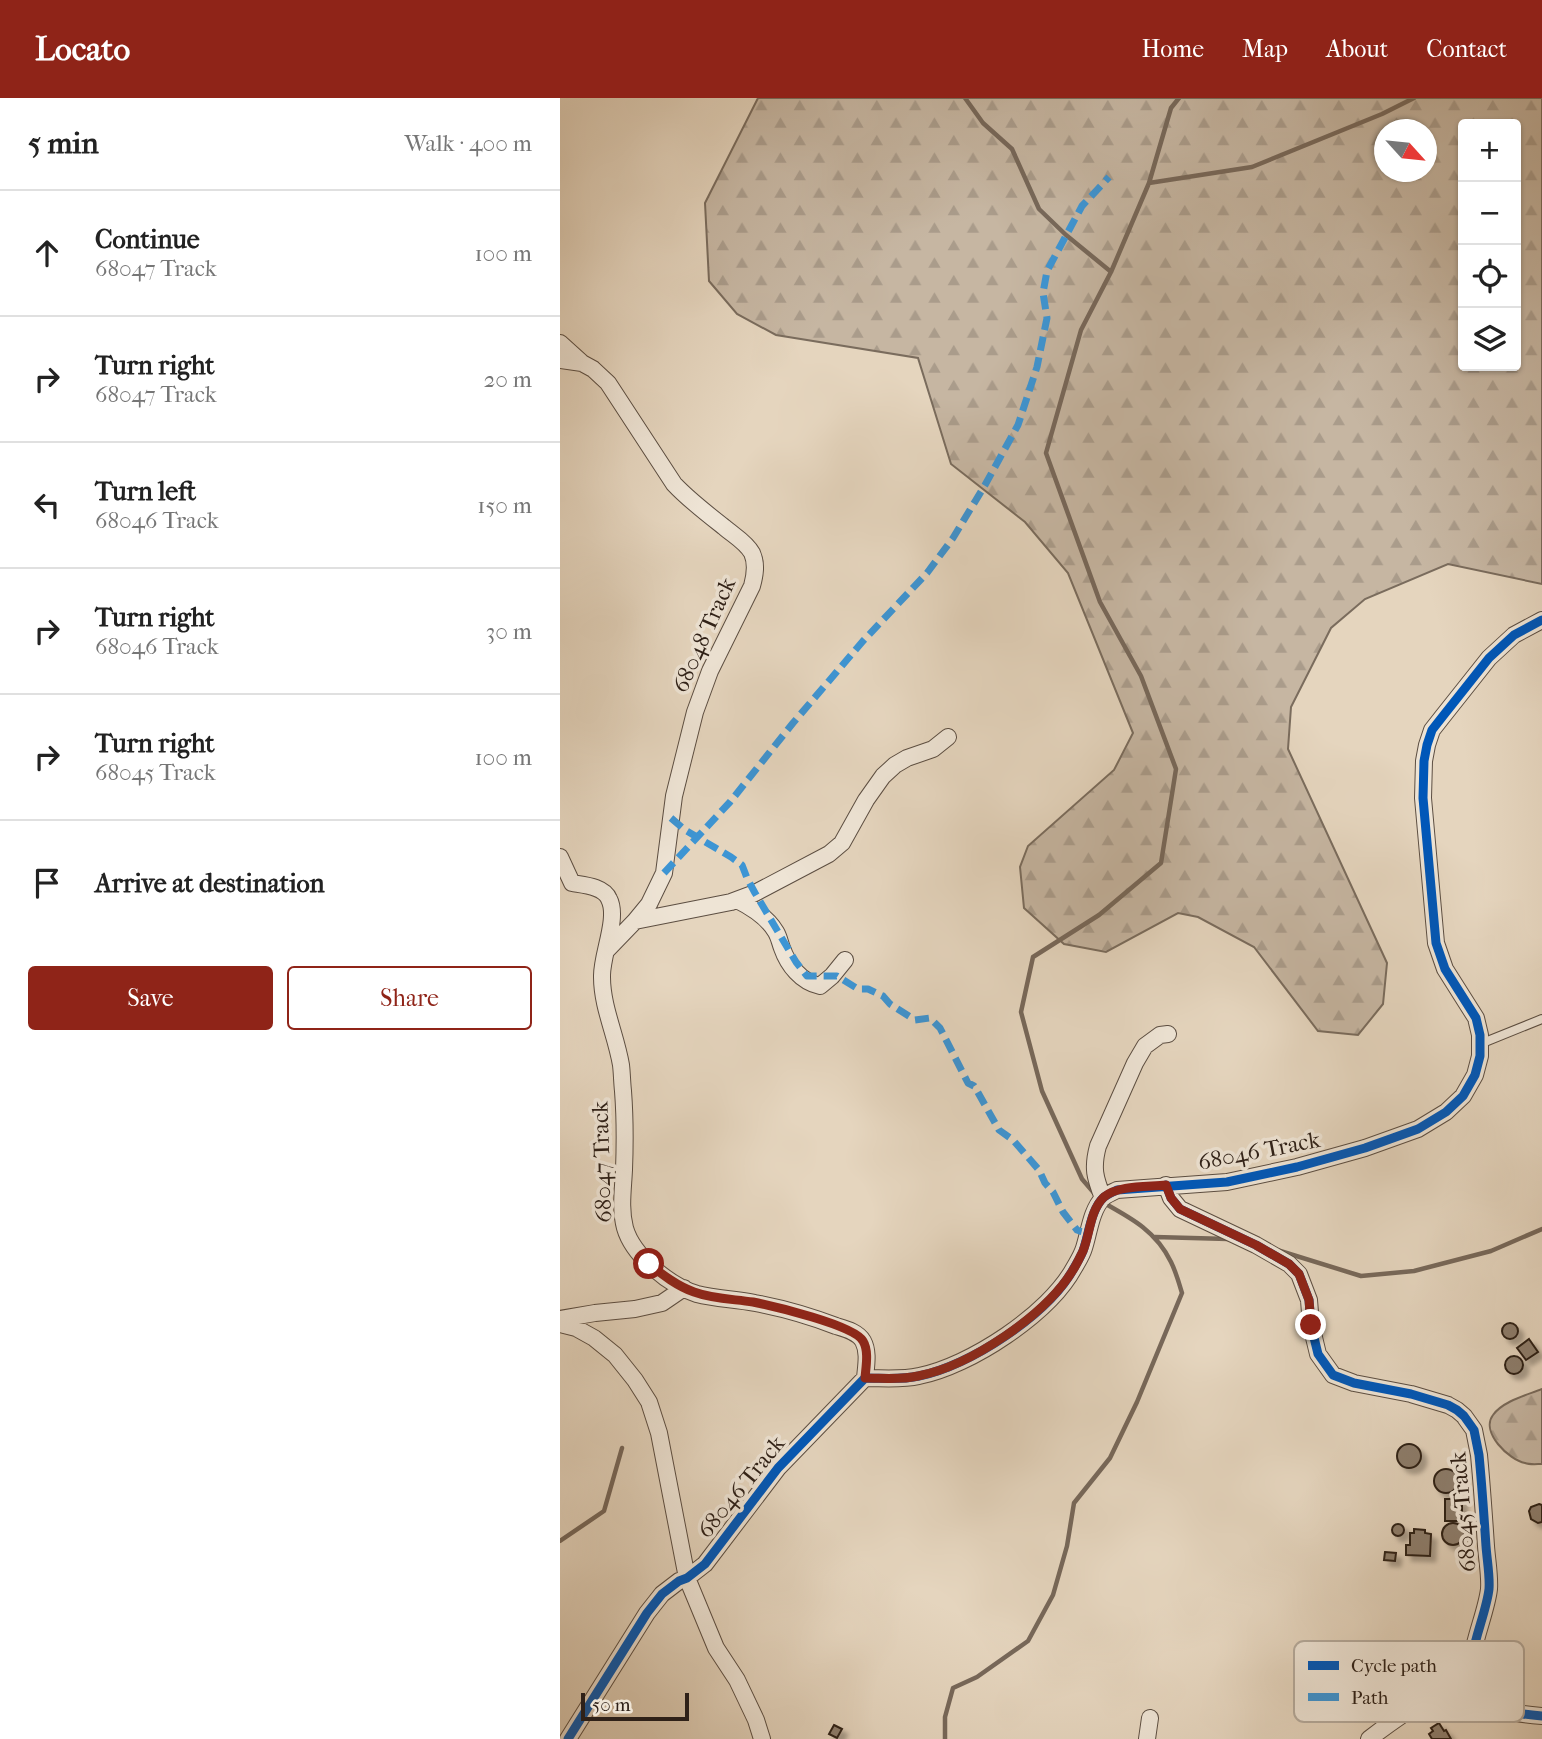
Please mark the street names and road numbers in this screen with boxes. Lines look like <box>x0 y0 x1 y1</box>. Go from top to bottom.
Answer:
street label: 68048 Track <box>667 572 742 697</box>
street label: 68047 Track <box>586 1100 618 1223</box>
street label: 68046 Track <box>1196 1126 1323 1176</box>
street label: 68046 Track <box>692 1430 791 1544</box>
street label: 68045 Track <box>1444 1450 1482 1573</box>

